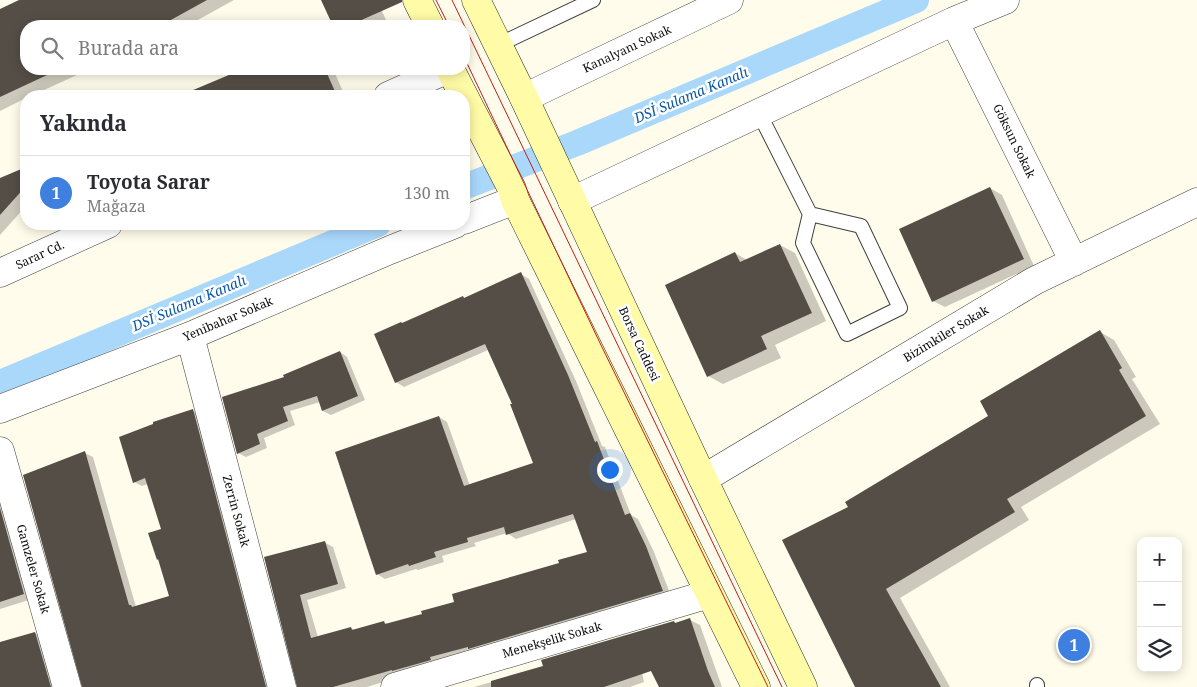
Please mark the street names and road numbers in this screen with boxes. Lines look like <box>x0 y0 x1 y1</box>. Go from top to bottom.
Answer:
street label: Kanalyanı Sokak <box>580 20 675 77</box>
street label: Göksun Sokak <box>989 101 1040 182</box>
street label: Sarar Cd. <box>13 236 67 273</box>
street label: Yenibahar Sokak <box>179 292 276 346</box>
street label: Bizimkiler Sokak <box>900 301 993 366</box>
street label: Borsa Caddesi <box>615 304 664 384</box>
street label: Zerrin Sokak <box>219 473 254 550</box>
street label: Gamzeler Sokak <box>13 522 55 617</box>
street label: Menekşelik Sokak <box>500 617 604 662</box>

